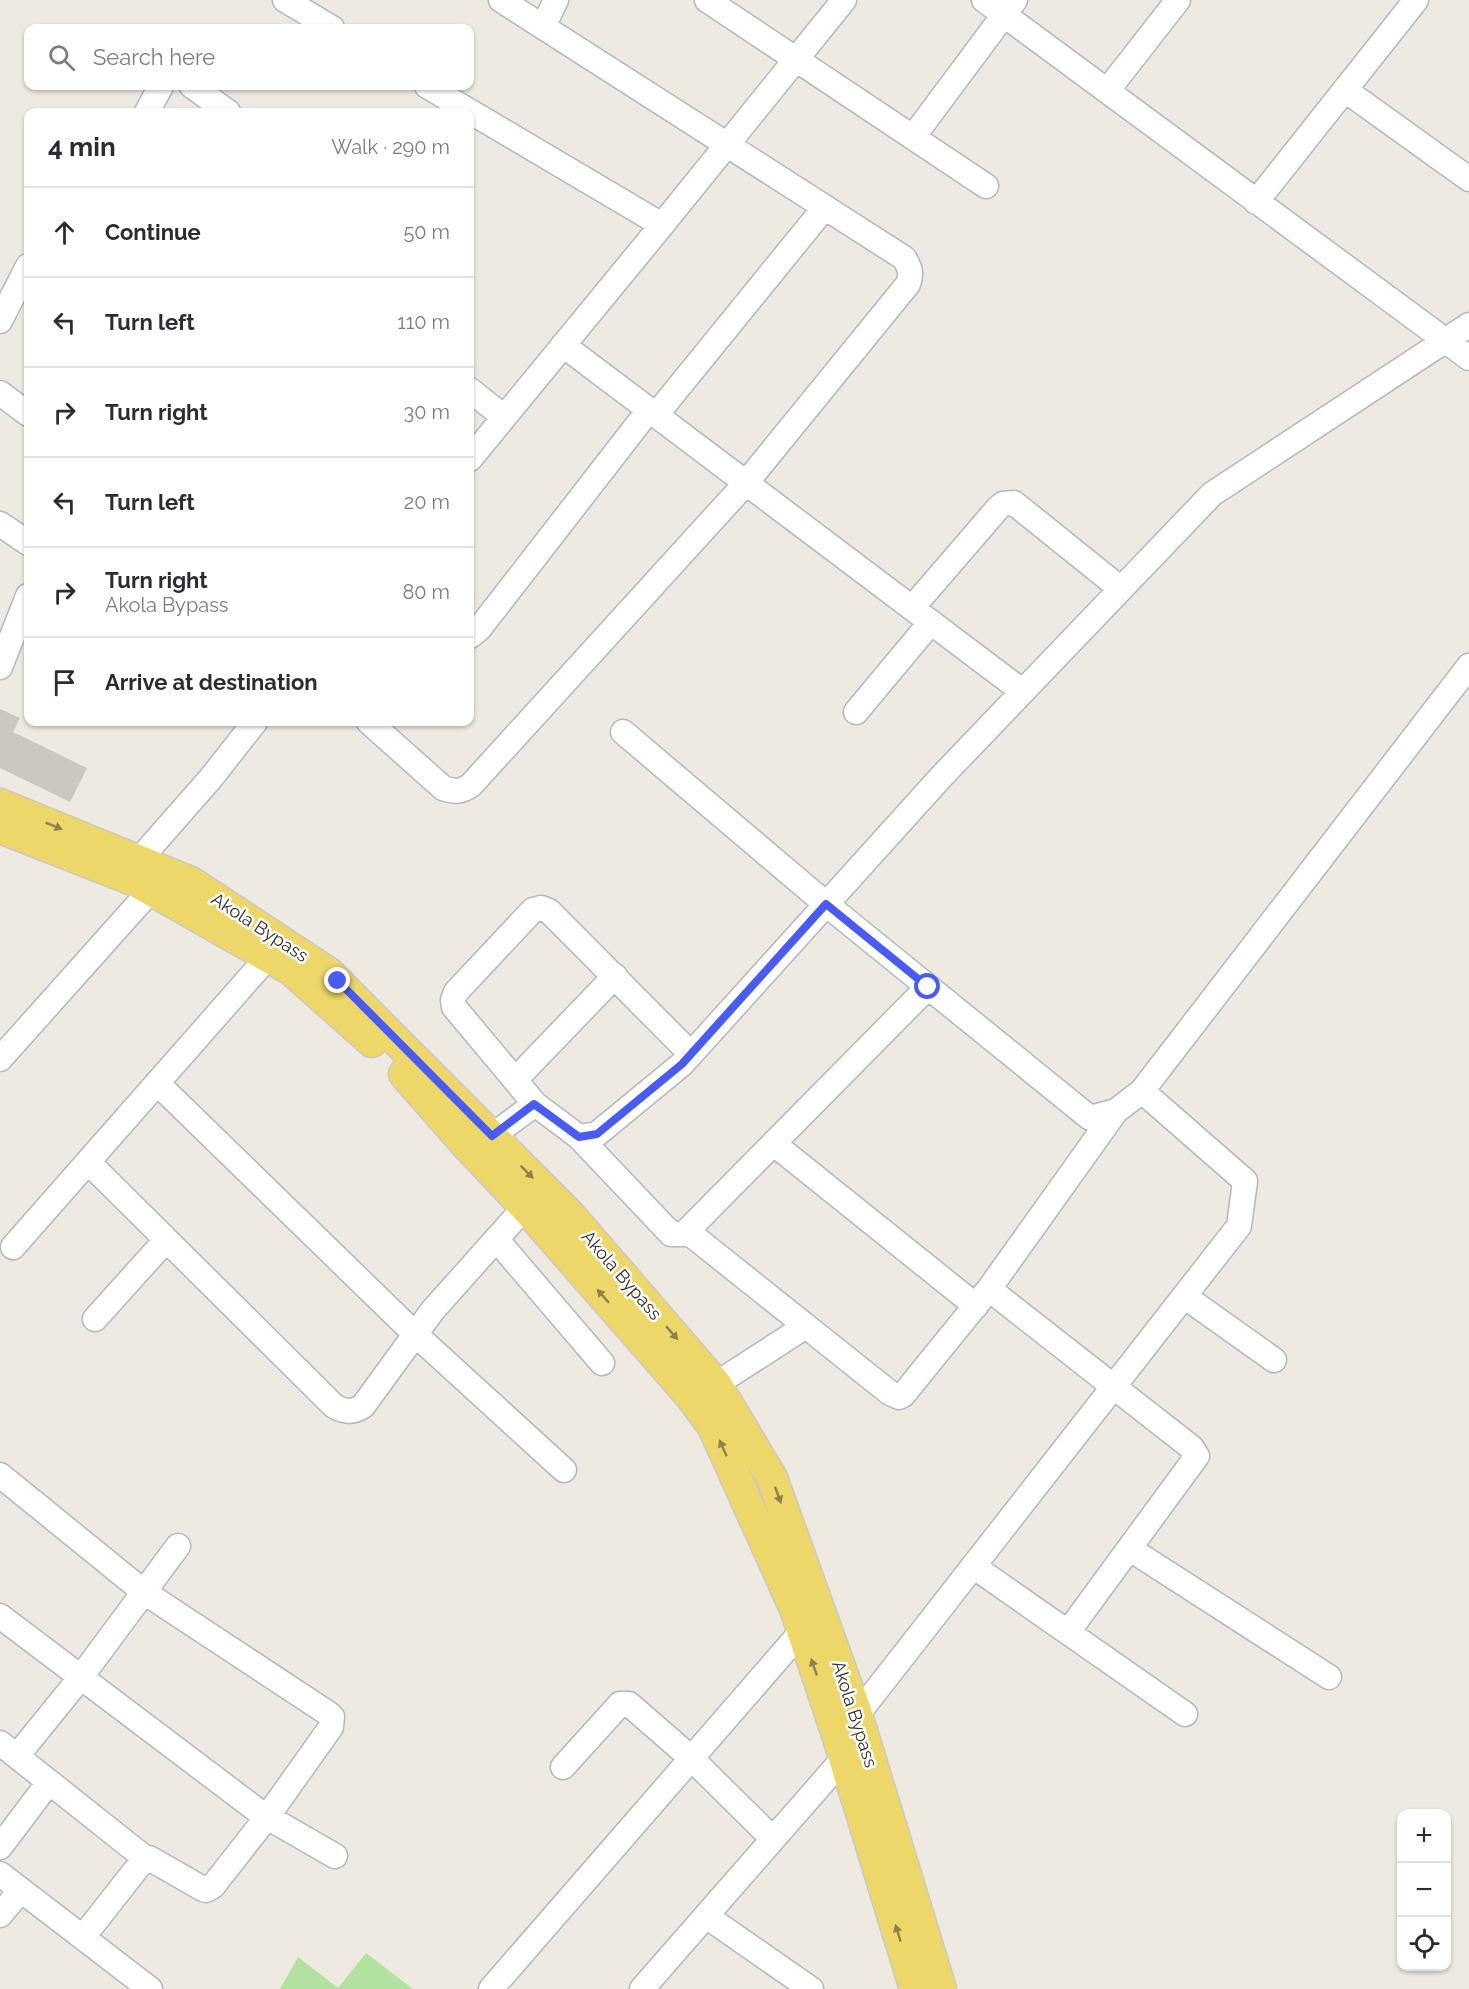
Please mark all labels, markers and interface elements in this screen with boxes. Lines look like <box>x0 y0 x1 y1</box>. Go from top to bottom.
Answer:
search box <box>24 24 474 90</box>
icon: search <box>45 41 78 74</box>
text: Search here <box>93 44 215 70</box>
text: 4 min <box>48 132 116 162</box>
text: Walk · 290 m <box>331 135 450 159</box>
icon: ahead <box>48 216 81 249</box>
text: Continue <box>105 219 201 245</box>
text: 50 m <box>403 220 450 244</box>
icon: left <box>48 306 81 339</box>
text: Turn left <box>105 309 195 335</box>
text: 110 m <box>397 310 450 334</box>
icon: right <box>48 396 81 429</box>
text: Turn right <box>105 399 208 425</box>
text: 30 m <box>404 400 450 424</box>
icon: left <box>48 486 81 519</box>
text: Turn left <box>105 489 195 515</box>
text: 20 m <box>404 490 450 514</box>
text: Turn right <box>105 567 208 593</box>
icon: right <box>48 576 81 609</box>
text: 80 m <box>402 580 450 604</box>
text: Akola Bypass <box>105 593 229 617</box>
icon: arrive <box>48 666 81 699</box>
text: Arrive at destination <box>105 669 318 695</box>
one-way arrow <box>46 821 64 831</box>
street label: Akola Bypass <box>208 888 313 966</box>
route end <box>324 967 350 993</box>
route start <box>914 973 940 999</box>
one-way arrow <box>520 1165 534 1179</box>
street label: Akola Bypass <box>578 1226 667 1324</box>
one-way arrow <box>597 1289 610 1304</box>
one-way arrow <box>665 1325 678 1341</box>
one-way arrow <box>718 1440 727 1457</box>
one-way arrow <box>773 1486 783 1504</box>
one-way arrow <box>809 1658 818 1676</box>
street label: Akola Bypass <box>828 1658 882 1770</box>
map controls <box>1397 1809 1451 1971</box>
button: + <box>1397 1809 1451 1863</box>
button: − <box>1397 1863 1451 1917</box>
button: locate <box>1397 1917 1451 1971</box>
one-way arrow <box>893 1924 902 1942</box>

